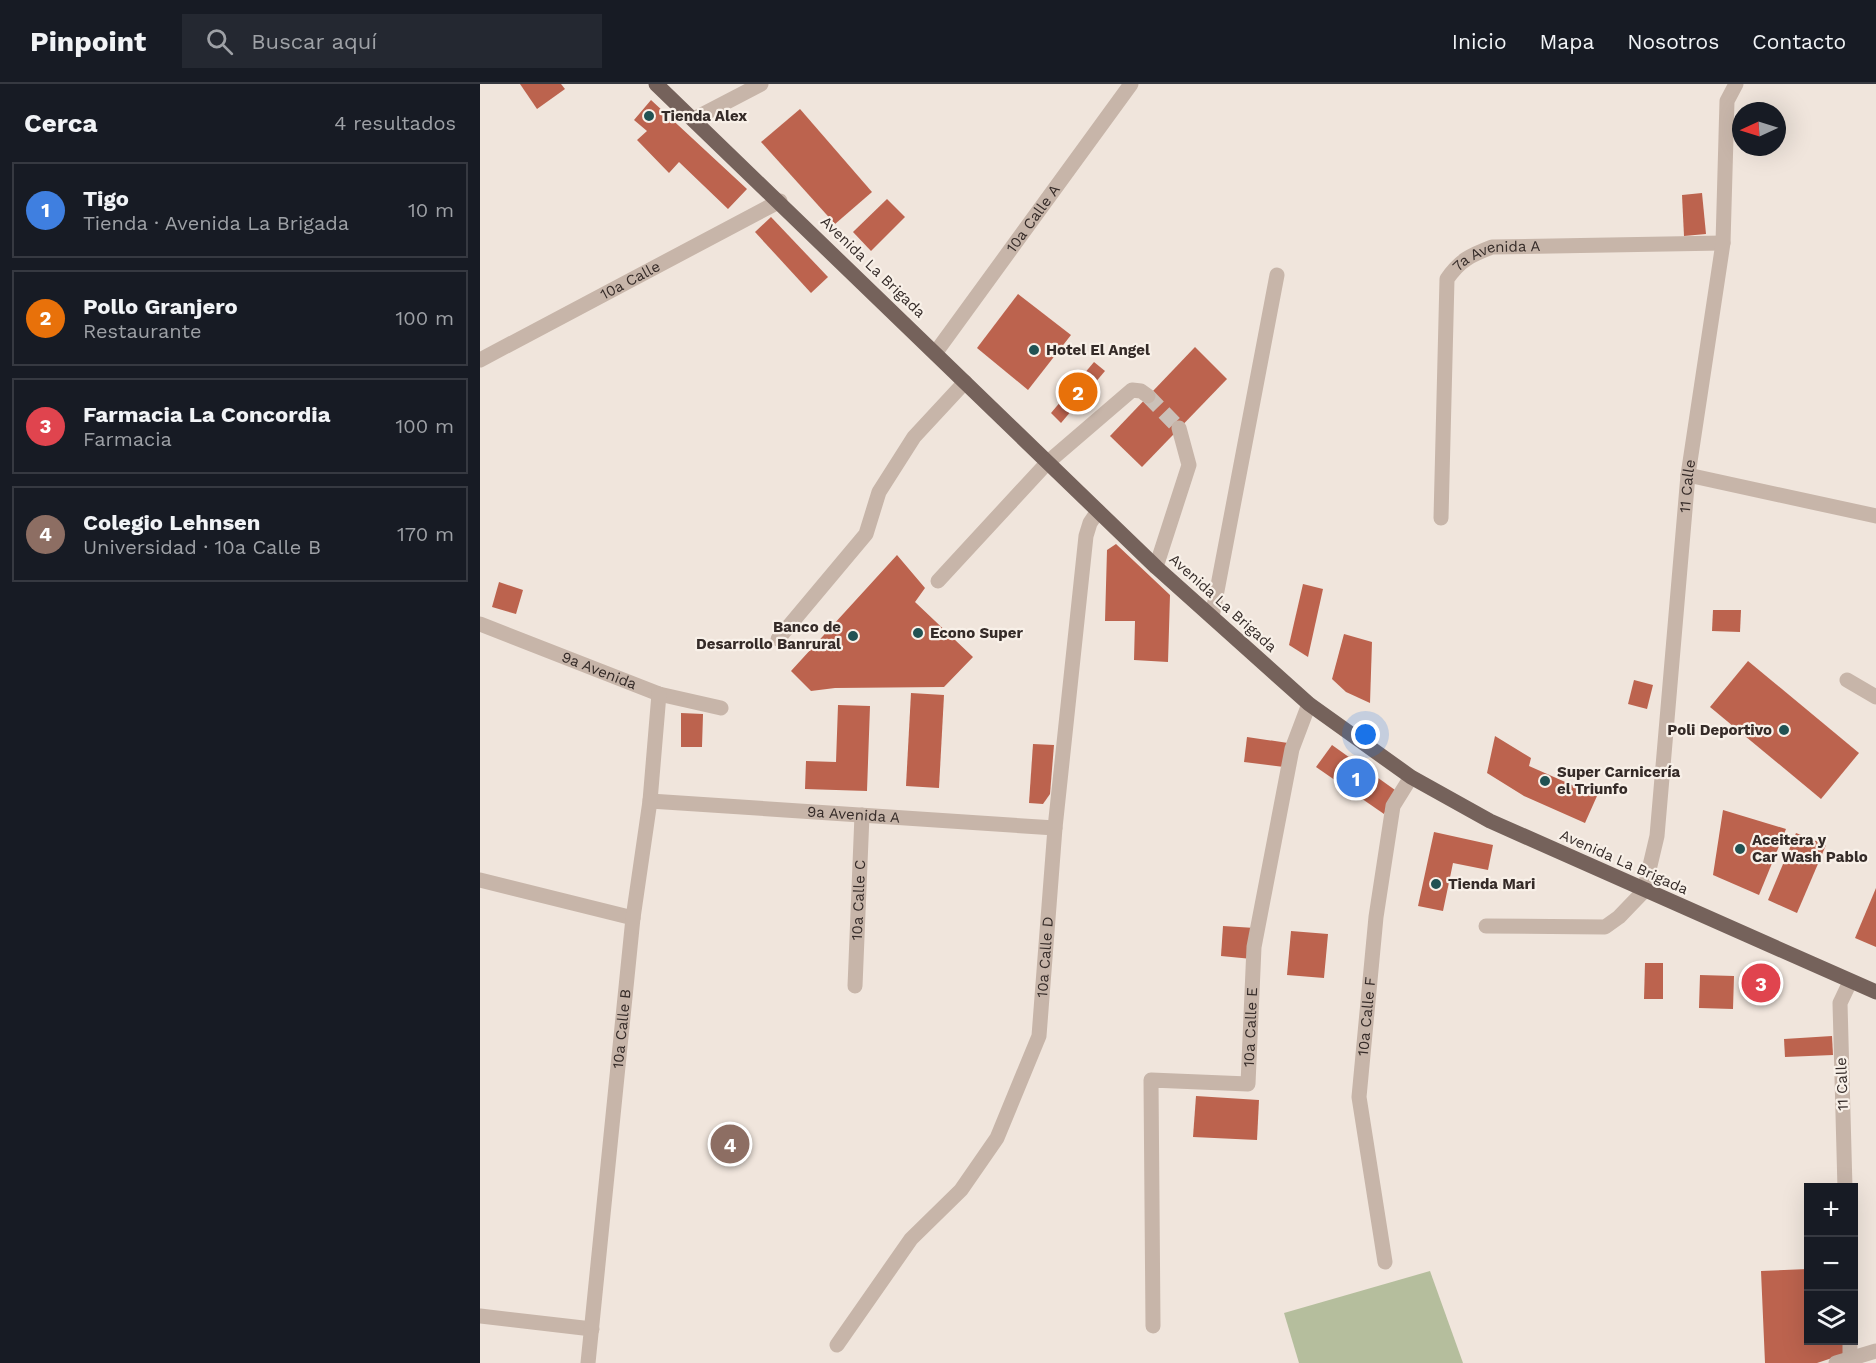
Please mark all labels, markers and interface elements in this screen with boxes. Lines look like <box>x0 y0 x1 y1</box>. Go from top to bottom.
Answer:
search box <box>182 14 602 68</box>
text: Pinpoint <box>30 25 146 58</box>
icon: search <box>203 25 236 58</box>
text: Buscar aquí <box>251 29 377 54</box>
text: Inicio <box>1452 29 1507 54</box>
text: Mapa <box>1540 29 1594 54</box>
text: Nosotros <box>1627 29 1719 54</box>
text: Contacto <box>1752 29 1846 54</box>
north arrow <box>1732 102 1786 156</box>
place label: Tienda Alex <box>661 107 747 125</box>
text: Cerca <box>24 108 98 138</box>
marker: Tienda Alex <box>642 109 656 123</box>
text: 4 resultados <box>334 111 456 135</box>
street label: 10a Calle A <box>1002 181 1064 256</box>
text: Tigo <box>83 186 129 211</box>
text: 1 <box>41 198 50 222</box>
text: 10 m <box>408 198 454 222</box>
text: Tienda · Avenida La Brigada <box>83 211 349 235</box>
street label: Avenida La Brigada <box>817 212 929 322</box>
street label: 7a Avenida A <box>1449 237 1541 275</box>
street label: 10a Calle <box>597 257 663 304</box>
text: Pollo Granjero <box>83 294 238 319</box>
text: 2 <box>40 306 51 330</box>
text: 100 m <box>395 306 454 330</box>
text: Restaurante <box>83 319 201 343</box>
place label: Hotel El Angel <box>1046 341 1150 359</box>
marker: Hotel El Angel <box>1027 343 1041 357</box>
pin: 2 <box>1058 370 1098 414</box>
text: Farmacia La Concordia <box>83 402 331 427</box>
text: 3 <box>40 414 51 438</box>
text: 100 m <box>395 414 454 438</box>
text: Farmacia <box>83 427 172 451</box>
street label: 11 Calle <box>1676 458 1699 513</box>
text: Colegio Lehnsen <box>83 510 260 535</box>
text: 4 <box>39 522 52 546</box>
text: 170 m <box>397 522 454 546</box>
text: Universidad · 10a Calle B <box>83 535 321 559</box>
street label: Avenida La Brigada <box>1166 550 1281 656</box>
place label: Banco de Desarrollo Banrural <box>696 618 841 653</box>
place label: Econo Super <box>930 624 1023 642</box>
marker: Econo Super <box>911 626 925 640</box>
marker: Banco de Desarrollo Banrural <box>846 629 860 643</box>
street label: 9a Avenida <box>559 648 640 694</box>
your location <box>1351 720 1380 749</box>
place label: Poli Deportivo <box>1667 721 1772 739</box>
marker: Poli Deportivo <box>1777 723 1791 737</box>
pin: 1 <box>1336 756 1376 800</box>
place label: Super Carnicería el Triunfo <box>1557 763 1681 798</box>
marker: Super Carnicería el Triunfo <box>1538 774 1552 788</box>
street label: 9a Avenida A <box>807 802 901 827</box>
street label: Avenida La Brigada <box>1557 826 1691 899</box>
place label: Aceitera y Car Wash Pablo <box>1752 831 1868 866</box>
marker: Aceitera y Car Wash Pablo <box>1733 842 1747 856</box>
street label: 10a Calle C <box>848 859 869 941</box>
place label: Tienda Mari <box>1448 875 1535 893</box>
marker: Tienda Mari <box>1429 877 1443 891</box>
street label: 10a Calle D <box>1033 916 1057 998</box>
pin: 3 <box>1742 960 1780 1006</box>
street label: 10a Calle F <box>1354 976 1379 1057</box>
street label: 10a Calle E <box>1240 987 1261 1067</box>
street label: 10a Calle B <box>609 988 635 1069</box>
street label: 11 Calle <box>1832 1057 1852 1111</box>
pin: 4 <box>710 1122 750 1166</box>
map controls <box>1804 1183 1858 1345</box>
button: + <box>1804 1183 1858 1237</box>
button: − <box>1804 1237 1858 1291</box>
button: layers <box>1804 1291 1858 1345</box>

